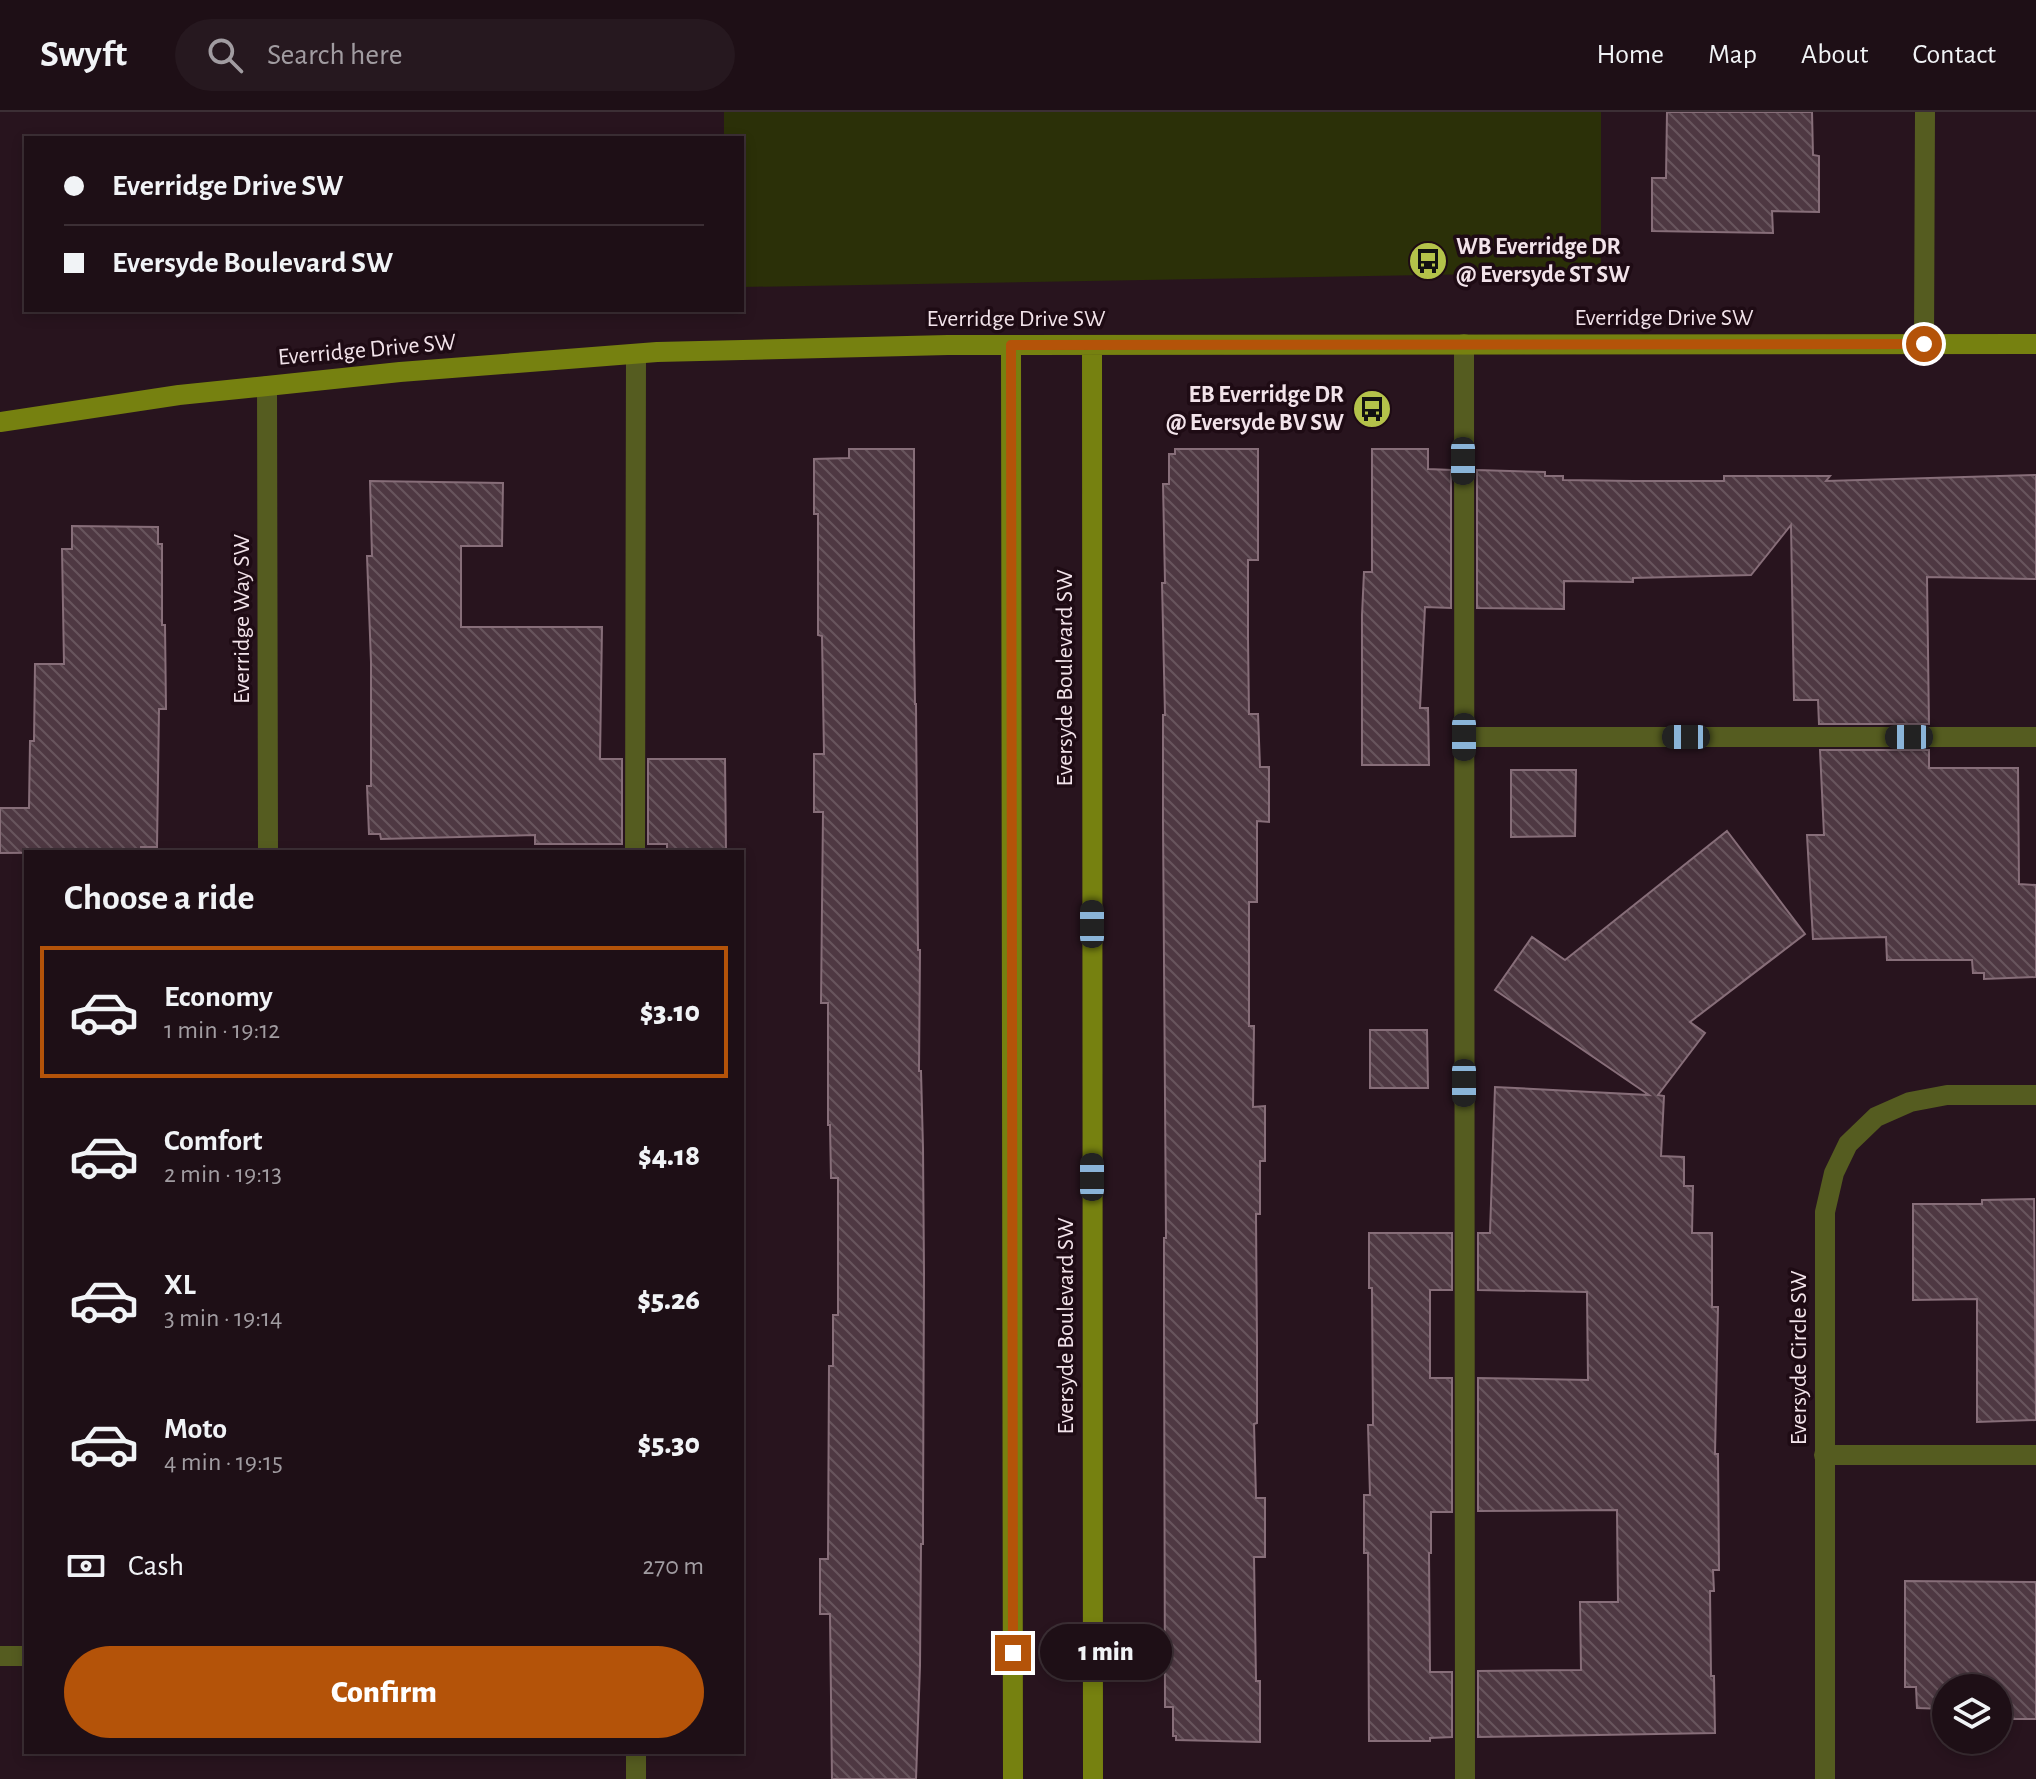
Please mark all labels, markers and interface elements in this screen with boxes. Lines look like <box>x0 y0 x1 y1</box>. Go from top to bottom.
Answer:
search box <box>175 19 735 91</box>
icon: search <box>203 33 247 77</box>
text: Swyft <box>40 36 127 74</box>
text: Search here <box>267 40 403 70</box>
text: Home <box>1597 41 1664 69</box>
text: Map <box>1708 41 1757 69</box>
text: About <box>1801 41 1869 69</box>
text: Contact <box>1913 41 1996 69</box>
text: Everridge Drive SW <box>112 171 343 201</box>
place label: WB Everridge DR @ Eversyde ST SW <box>1456 235 1630 287</box>
bus stop icon: WB Everridge DR @ Eversyde ST SW <box>1407 240 1449 282</box>
text: Eversyde Boulevard SW <box>112 248 393 278</box>
street label: Everridge Drive SW <box>1575 306 1754 330</box>
street label: Everridge Drive SW <box>927 307 1106 331</box>
route start <box>1906 326 1942 362</box>
street label: Everridge Drive SW <box>277 330 458 370</box>
place label: EB Everridge DR @ Eversyde BV SW <box>1166 383 1344 435</box>
bus stop icon: EB Everridge DR @ Eversyde BV SW <box>1351 388 1393 430</box>
car <box>1451 437 1475 485</box>
street label: Everridge Way SW <box>230 533 254 704</box>
street label: Eversyde Boulevard SW <box>1053 569 1077 786</box>
car <box>1452 713 1476 761</box>
car <box>1662 725 1710 749</box>
car <box>1885 725 1933 749</box>
text: Choose a ride <box>64 880 254 916</box>
car <box>1080 900 1104 948</box>
icon: car <box>68 976 140 1048</box>
text: Economy <box>164 982 273 1012</box>
text: $3.10 <box>640 997 700 1027</box>
text: 1 min · 19:12 <box>164 1017 280 1043</box>
car <box>1452 1059 1476 1107</box>
icon: car <box>68 1120 140 1192</box>
text: Comfort <box>164 1126 263 1156</box>
text: $4.18 <box>638 1141 700 1171</box>
car <box>1080 1153 1104 1201</box>
text: 2 min · 19:13 <box>164 1161 282 1187</box>
street label: Eversyde Boulevard SW <box>1054 1217 1078 1434</box>
icon: car <box>68 1264 140 1336</box>
text: XL <box>164 1270 196 1300</box>
street label: Eversyde Circle SW <box>1787 1270 1811 1445</box>
text: $5.26 <box>637 1285 700 1315</box>
text: 3 min · 19:14 <box>164 1305 283 1331</box>
icon: car <box>68 1408 140 1480</box>
text: Moto <box>164 1414 227 1444</box>
text: $5.30 <box>638 1429 700 1459</box>
text: 4 min · 19:15 <box>164 1449 283 1475</box>
icon: cash <box>64 1544 108 1588</box>
text: Cash <box>128 1551 184 1581</box>
text: 270 m <box>643 1553 704 1579</box>
callout: 1 min <box>1041 1625 1173 1681</box>
route end <box>995 1635 1031 1671</box>
text: 1 min <box>1078 1639 1134 1665</box>
button: Confirm <box>64 1646 704 1738</box>
map controls <box>1932 1674 2012 1754</box>
button: layers <box>1932 1674 2012 1754</box>

